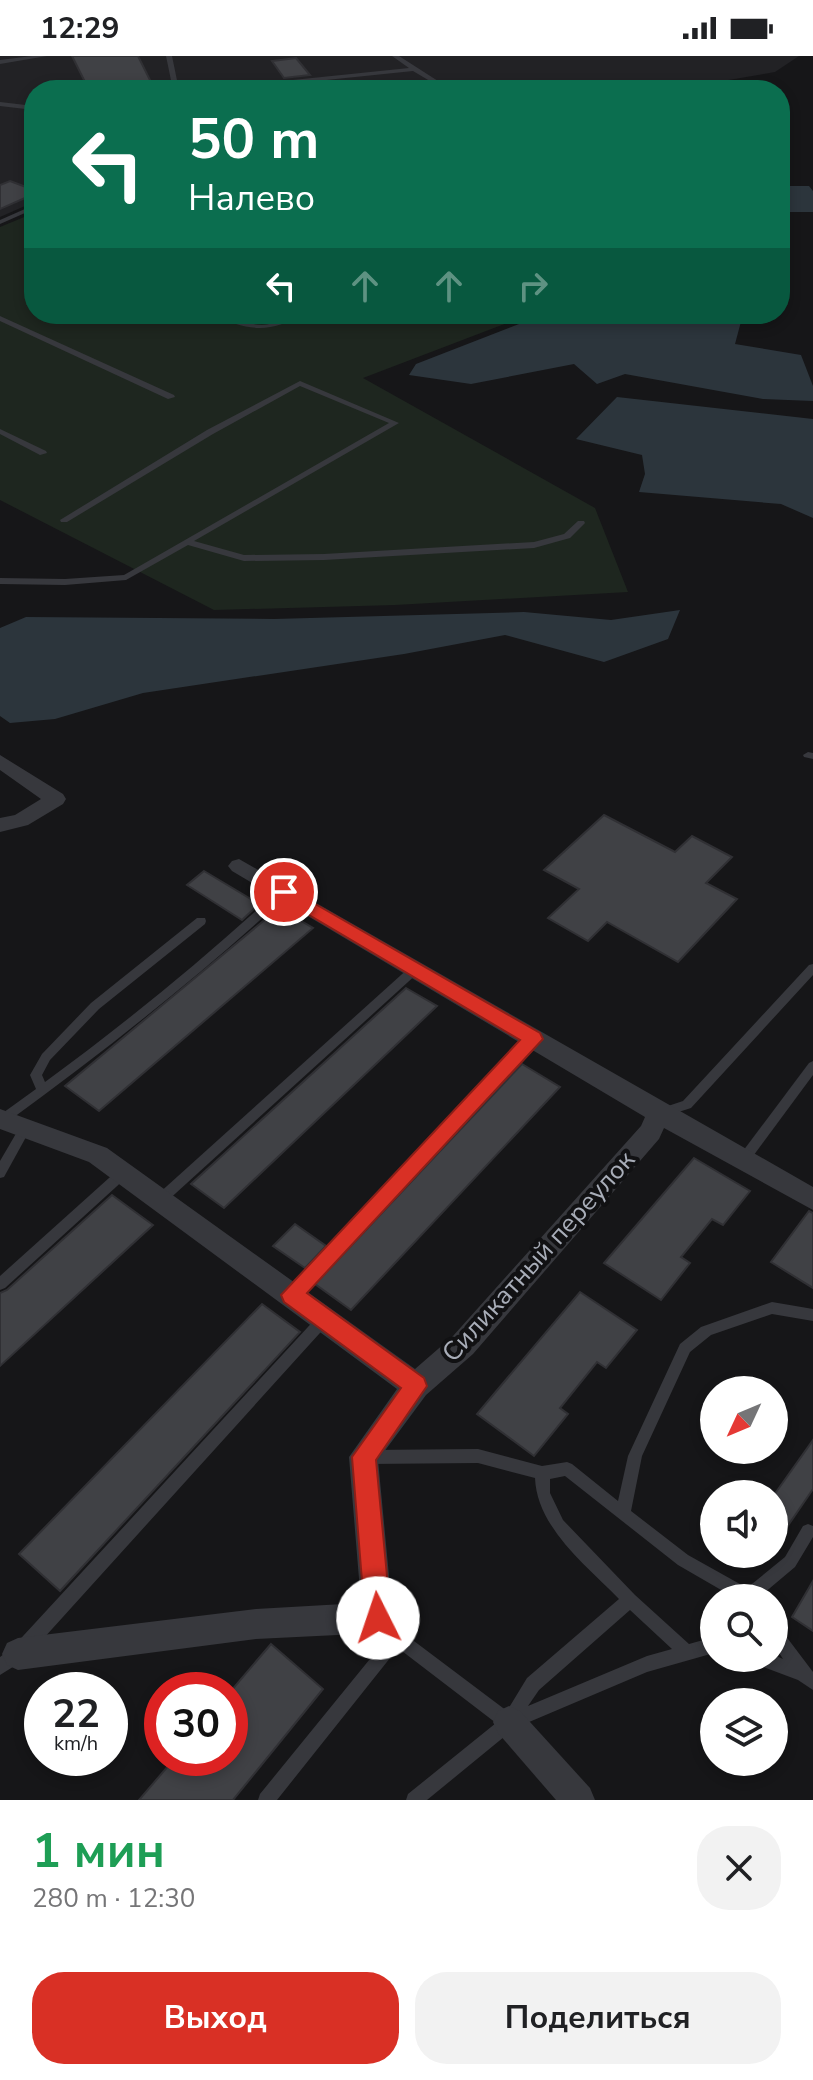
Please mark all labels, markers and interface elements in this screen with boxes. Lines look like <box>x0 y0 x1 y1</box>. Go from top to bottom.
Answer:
text: 12:29 <box>40 8 119 49</box>
text: 50 m <box>188 101 319 178</box>
icon: left <box>56 112 160 216</box>
text: Налево <box>188 174 315 223</box>
icon: left <box>259 264 303 308</box>
icon: ahead <box>343 264 387 308</box>
icon: ahead <box>427 264 471 308</box>
icon: right <box>511 264 555 308</box>
pin <box>250 858 318 926</box>
icon: arrive <box>262 870 306 914</box>
street label: Силикатный переулок <box>434 1143 643 1369</box>
north arrow <box>700 1376 788 1464</box>
map controls <box>700 1376 788 1776</box>
button: sound <box>700 1480 788 1568</box>
position arrow <box>336 1576 420 1660</box>
button: search <box>700 1584 788 1672</box>
speed limit sign: 30 <box>144 1672 248 1776</box>
text: 22 <box>52 1687 100 1741</box>
button: layers <box>700 1688 788 1776</box>
text: km/h <box>54 1730 98 1757</box>
text: 1 мин <box>32 1818 165 1884</box>
button: close <box>697 1826 781 1910</box>
text: 280 m · 12:30 <box>32 1881 195 1916</box>
button: Выход <box>32 1972 399 2064</box>
button: Поделиться <box>415 1972 781 2064</box>

